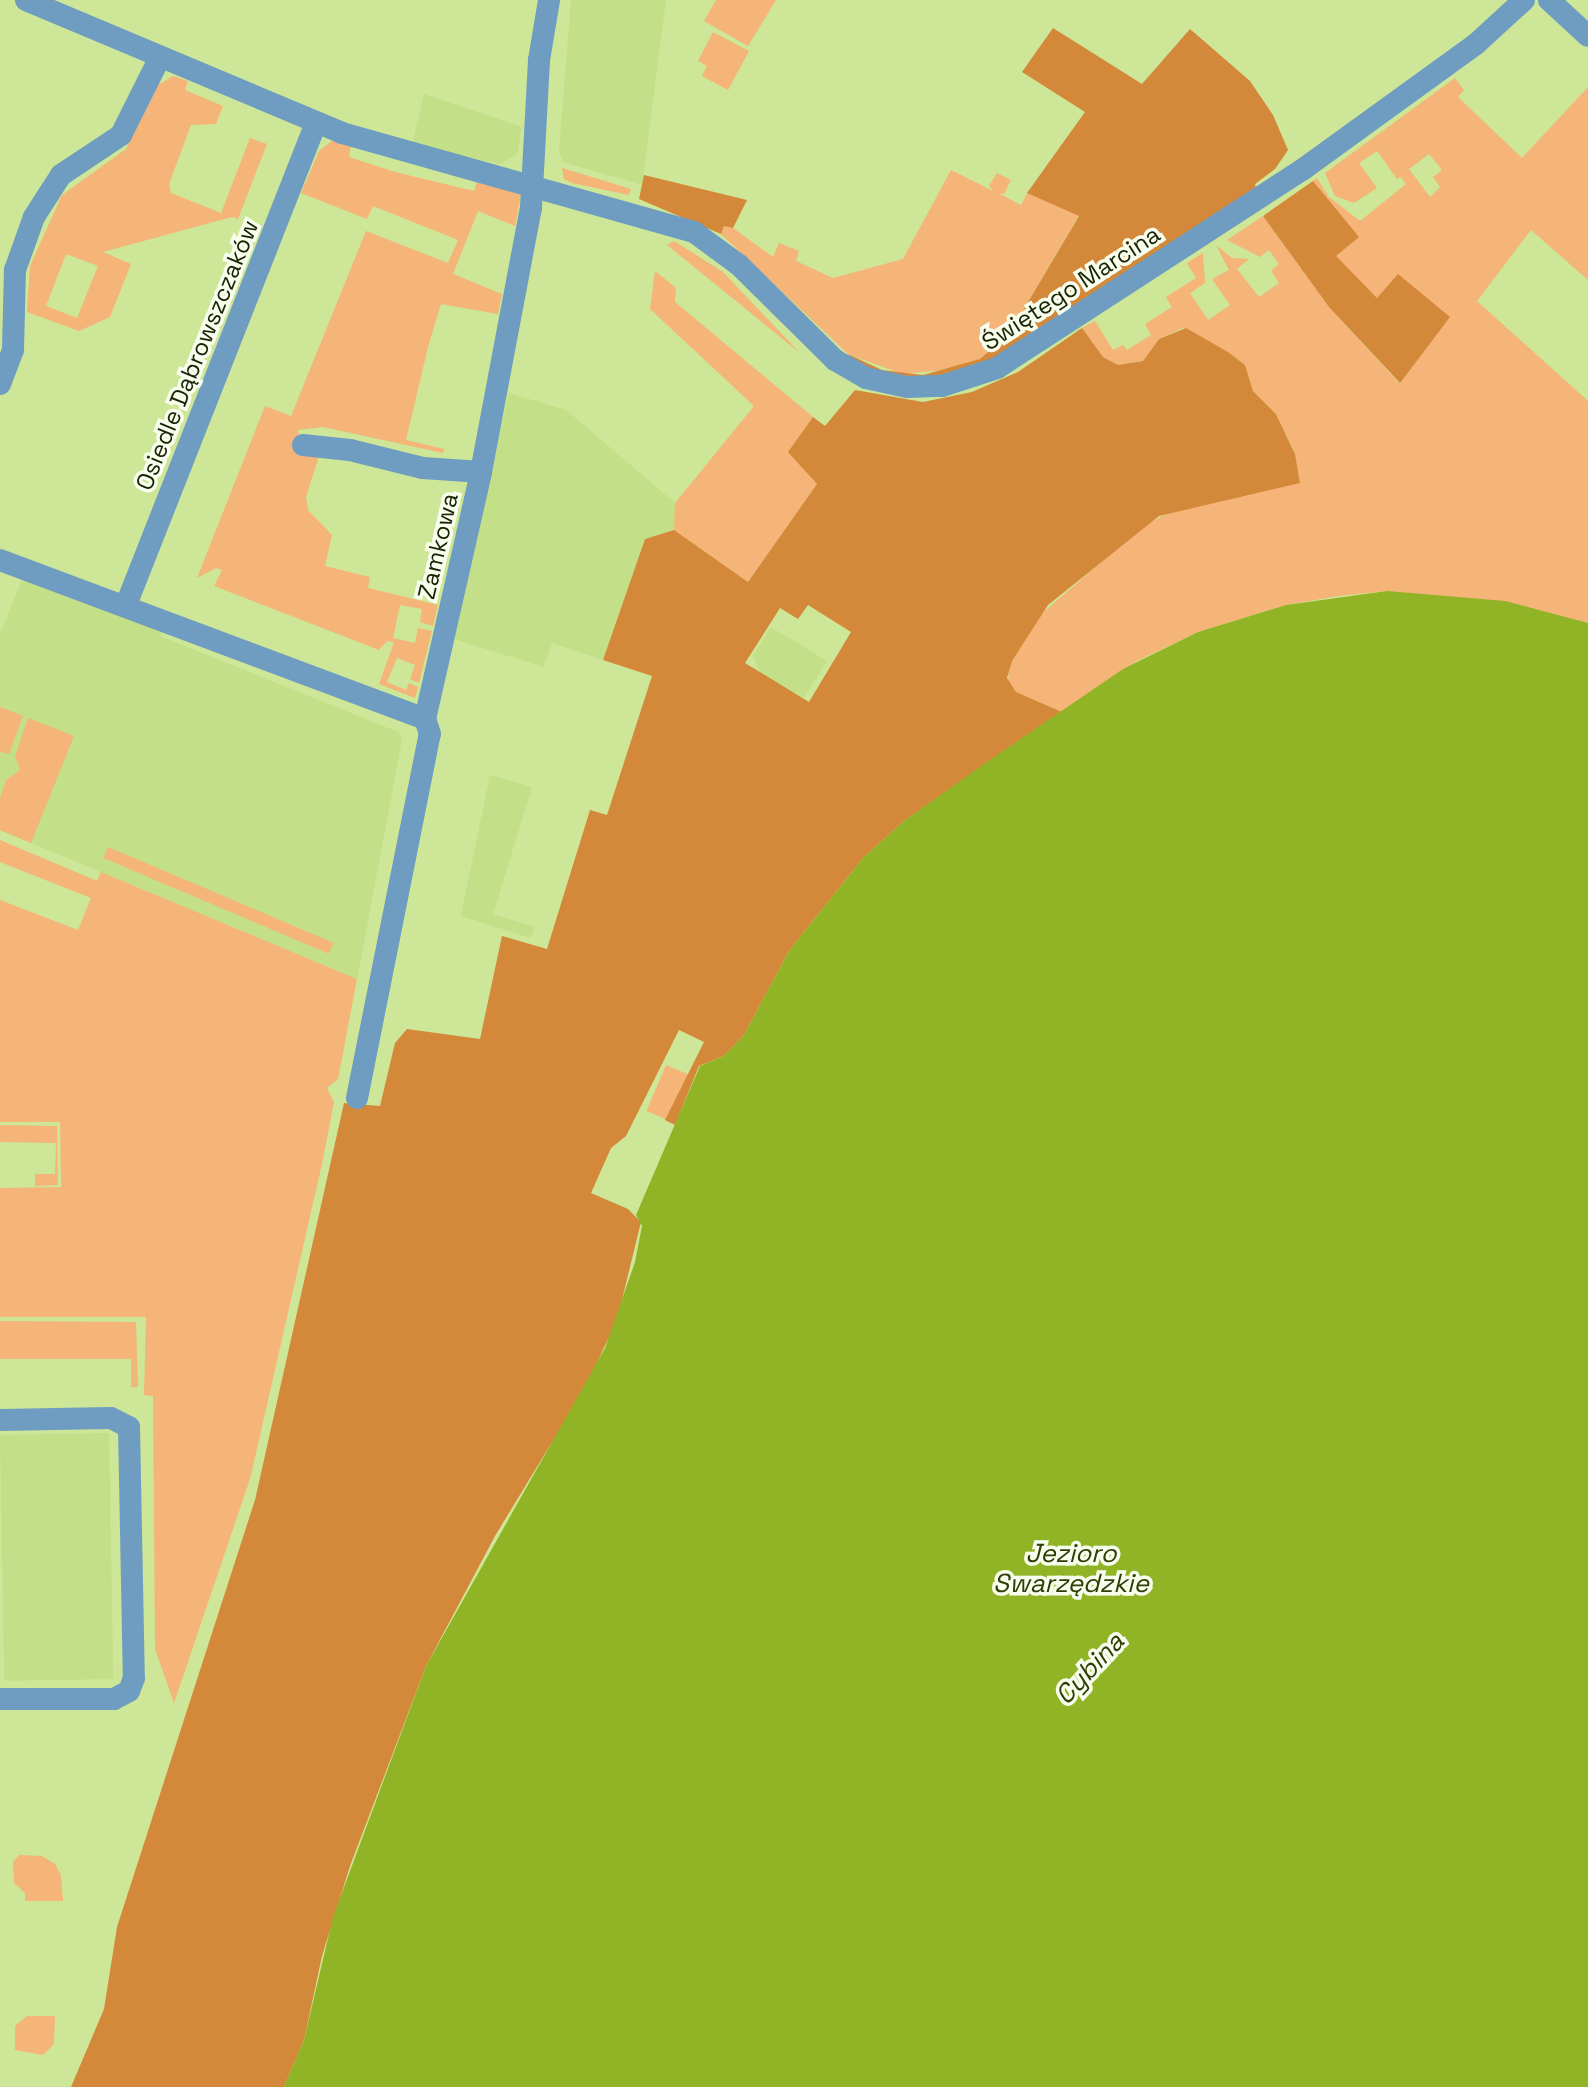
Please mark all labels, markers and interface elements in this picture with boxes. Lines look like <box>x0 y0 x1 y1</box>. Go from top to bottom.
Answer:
street label: Osiedle Dąbrowszczaków <box>130 216 264 494</box>
street label: Świętego Marcina <box>976 220 1166 356</box>
street label: Zamkowa <box>412 490 464 602</box>
water label: Jezioro Swarzędzkie <box>993 1538 1149 1600</box>
water label: Cybina <box>1049 1627 1131 1711</box>

